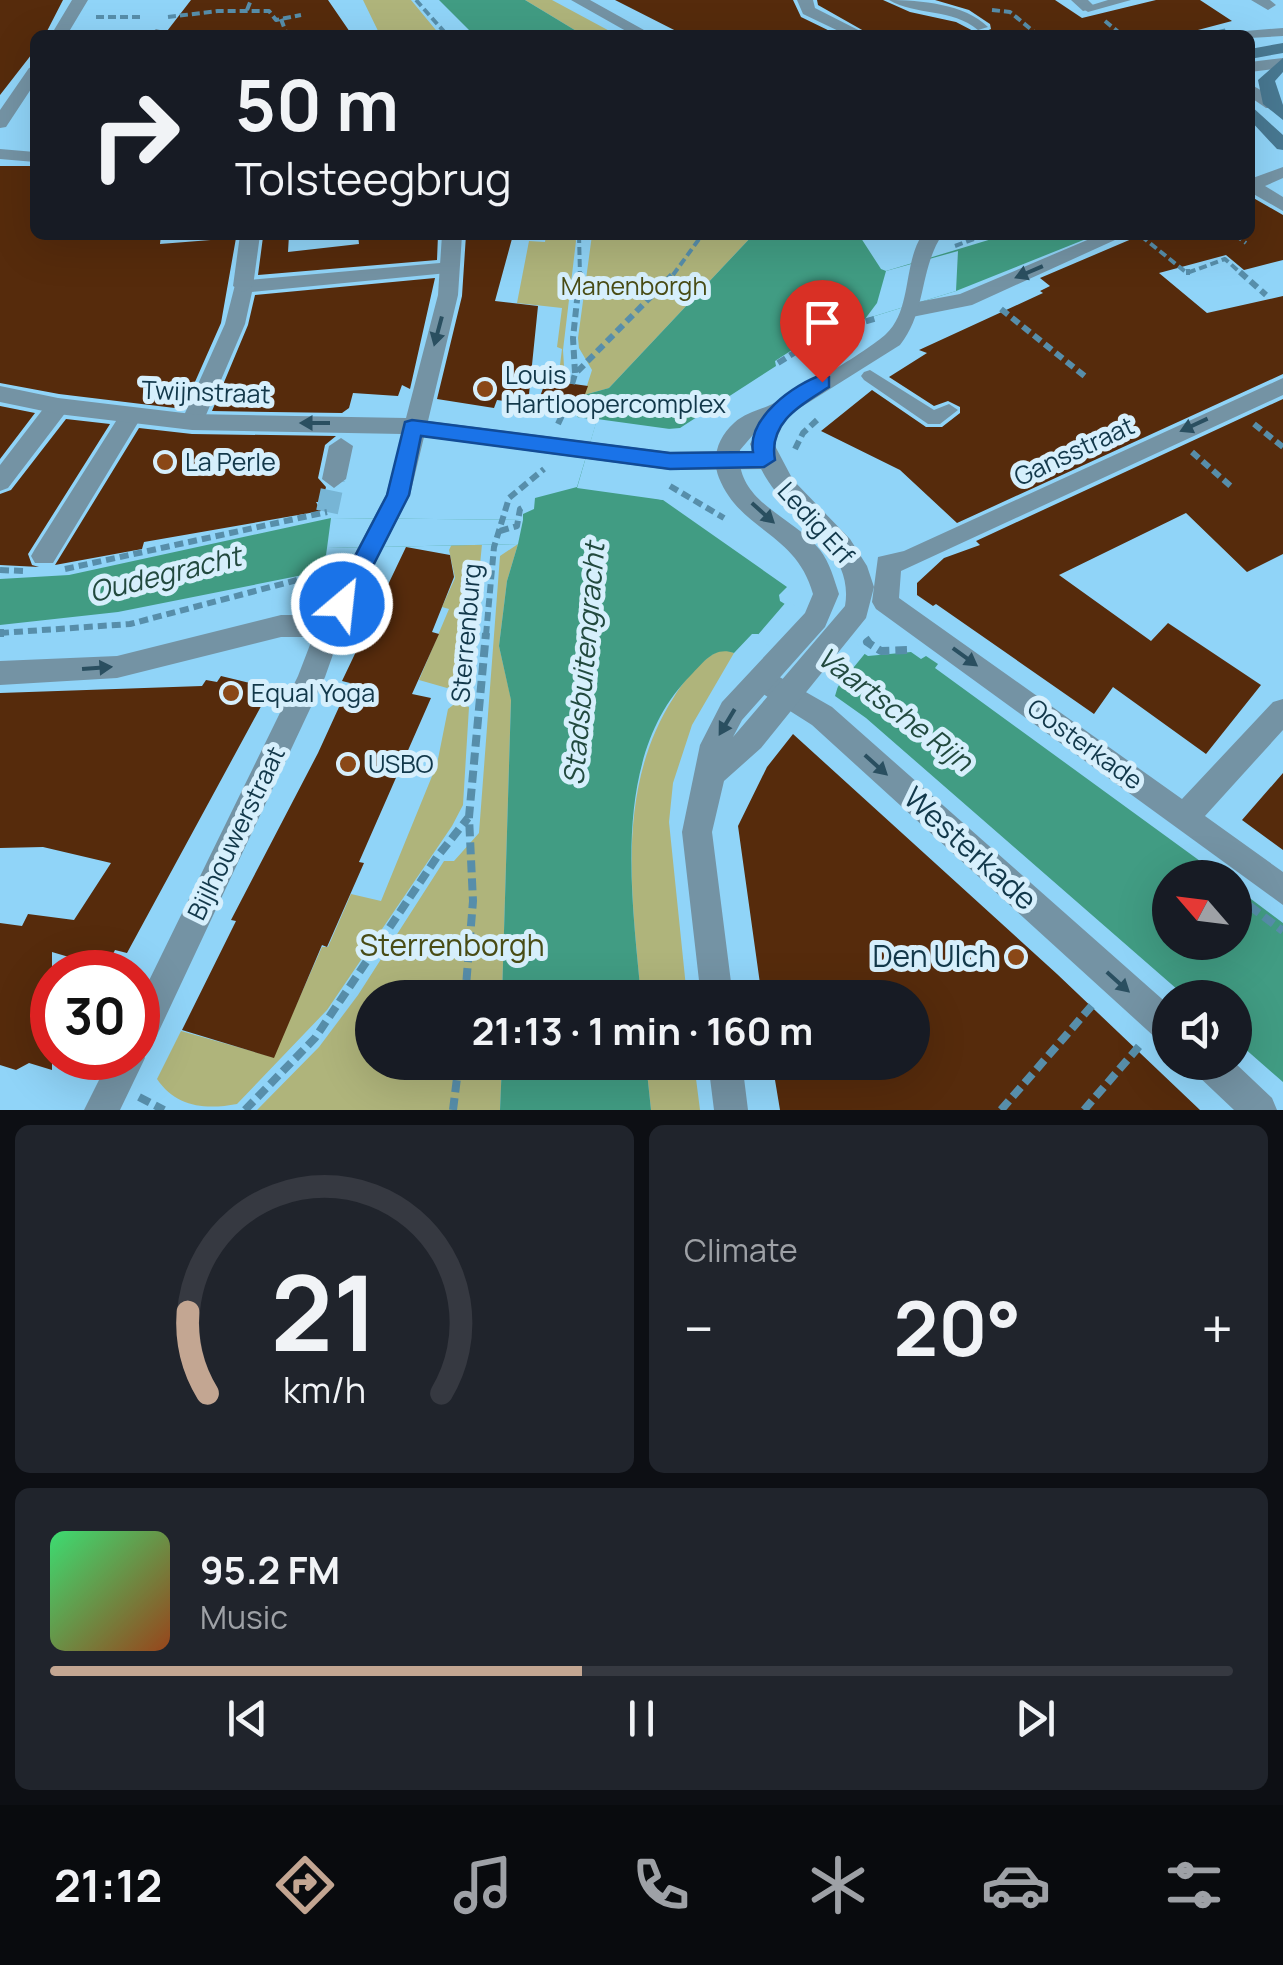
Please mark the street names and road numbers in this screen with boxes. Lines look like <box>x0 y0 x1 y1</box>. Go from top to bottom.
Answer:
street label: Twijnstraat <box>141 372 271 411</box>
street label: Gansstraat <box>1008 407 1140 494</box>
street label: Ledig Erf <box>770 474 863 572</box>
street label: Sterrenburg <box>442 562 489 704</box>
street label: Oosterkade <box>1021 690 1150 797</box>
street label: Bijlhouwerstraat <box>178 740 293 925</box>
street label: Westerkade <box>896 777 1046 919</box>

